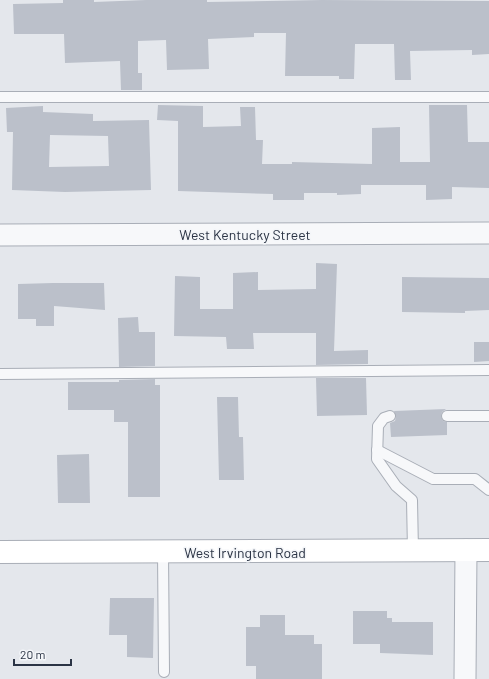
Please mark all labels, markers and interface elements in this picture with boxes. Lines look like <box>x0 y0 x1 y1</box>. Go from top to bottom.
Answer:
street label: West Kentucky Street <box>179 226 311 243</box>
street label: West Irvington Road <box>184 544 306 561</box>
scale bar <box>14 641 71 667</box>
text: 20 m <box>20 647 46 661</box>

